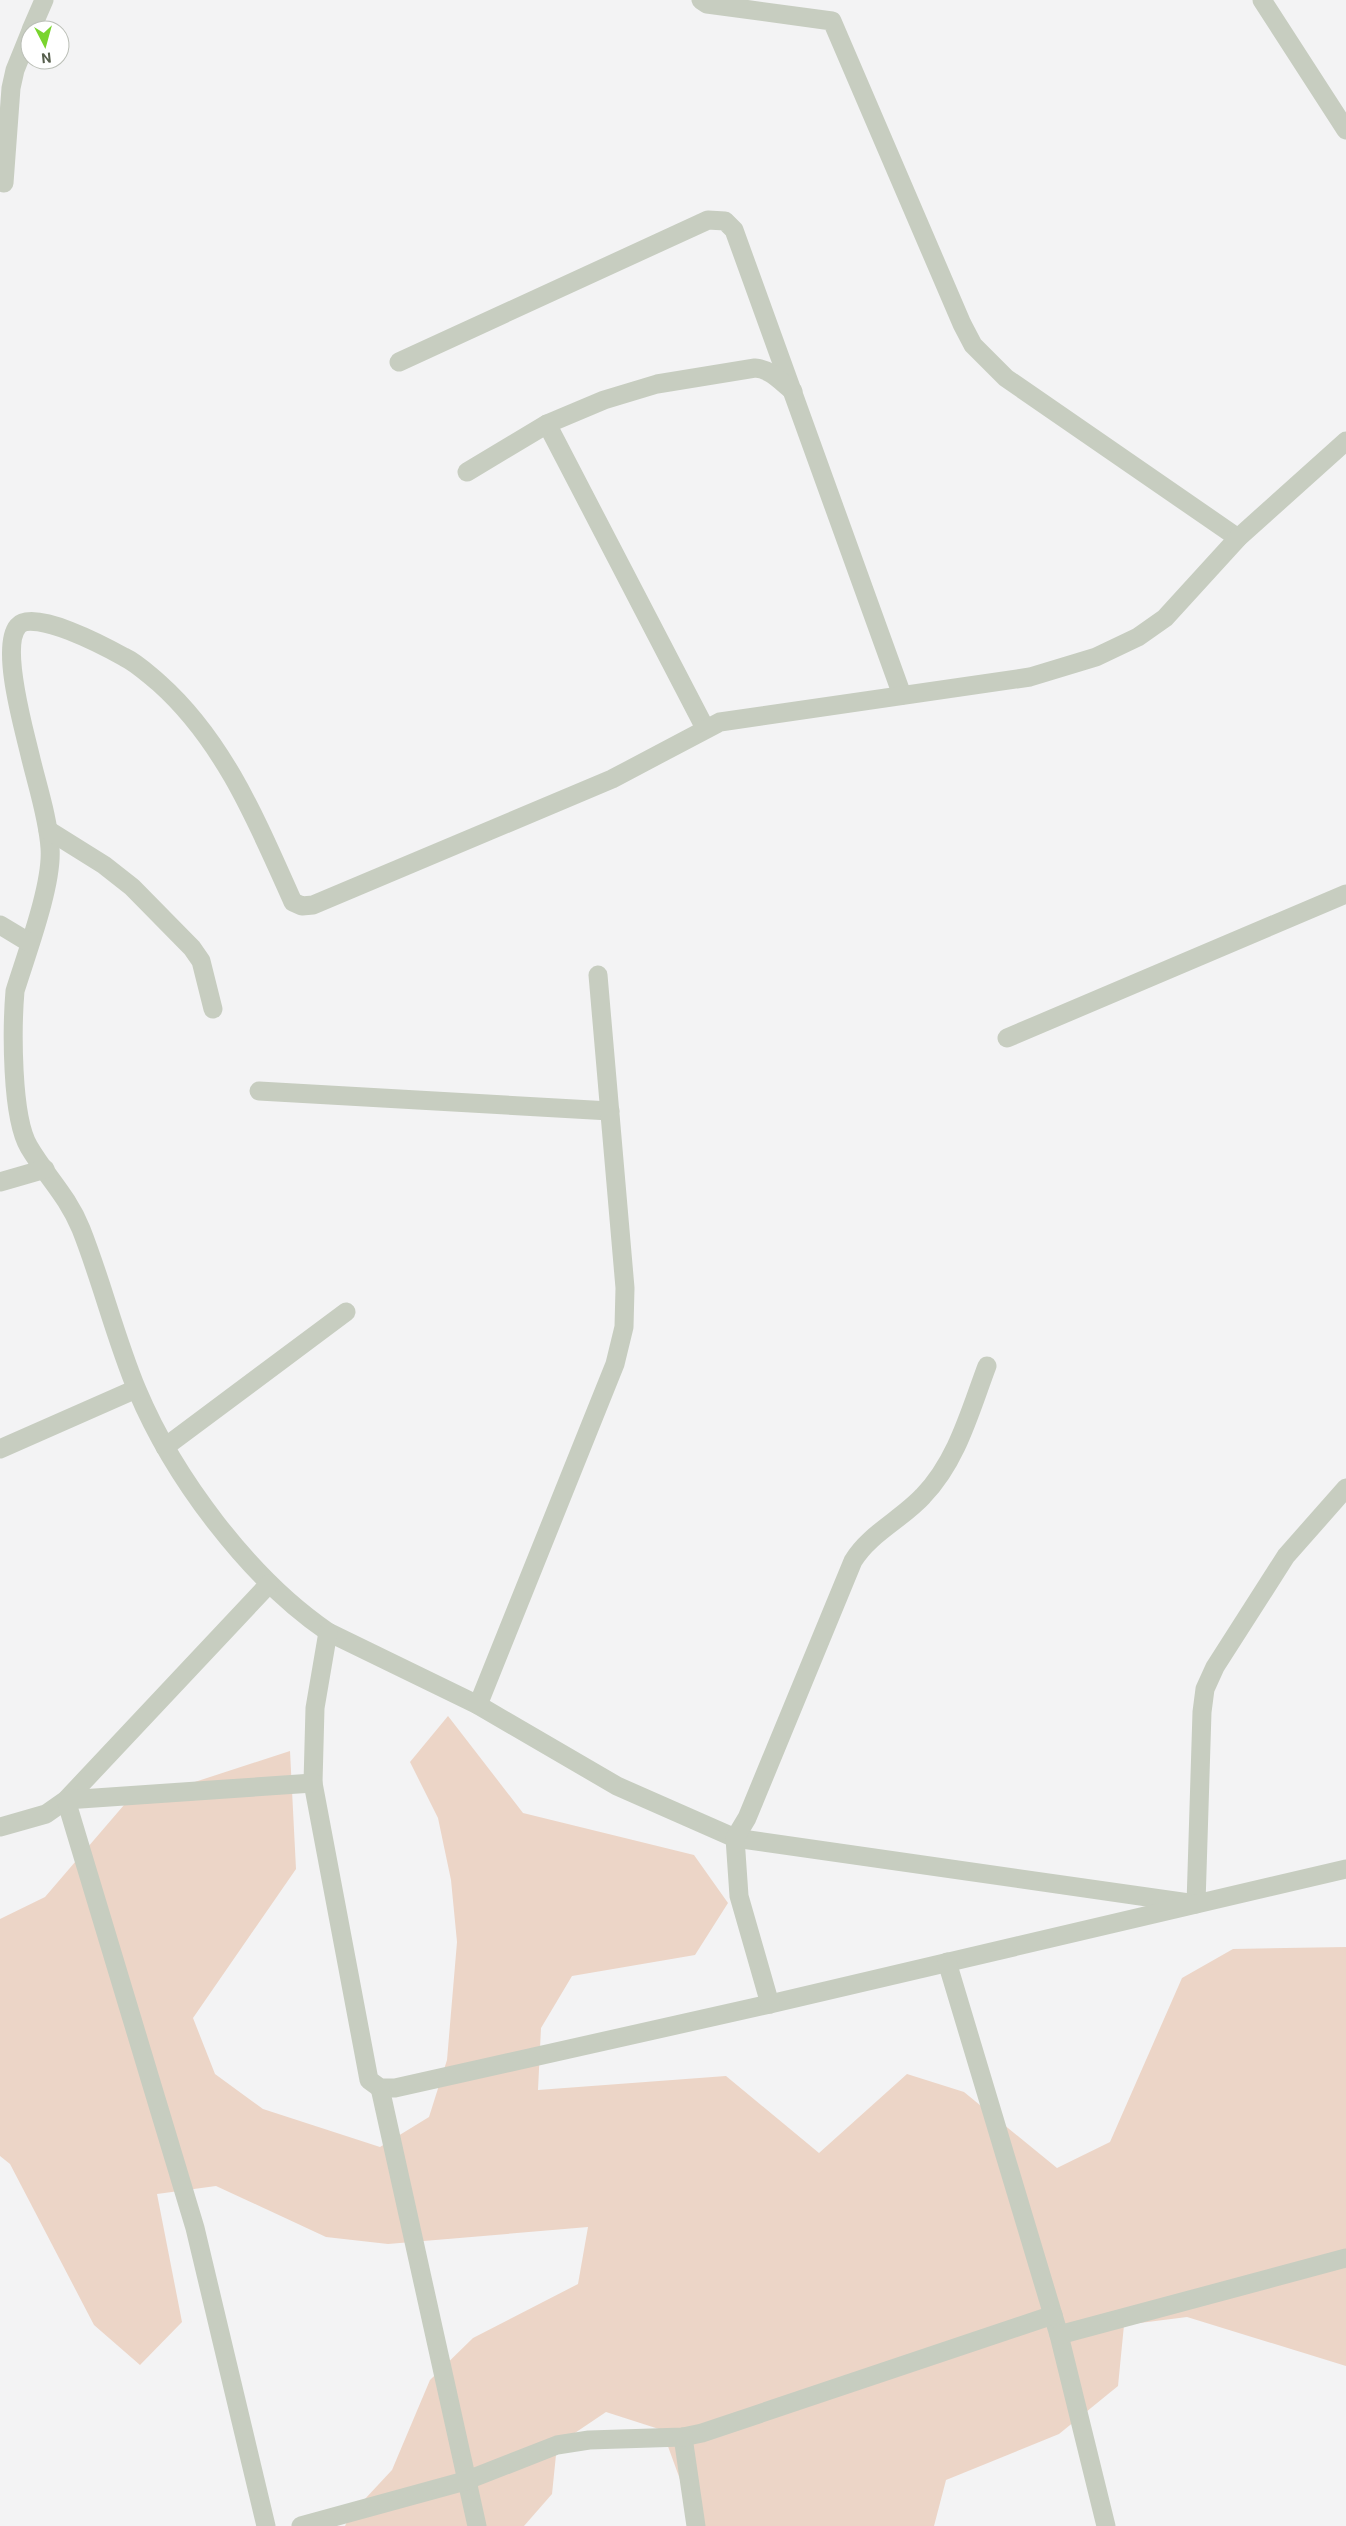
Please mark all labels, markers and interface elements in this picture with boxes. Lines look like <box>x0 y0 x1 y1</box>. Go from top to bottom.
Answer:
north arrow <box>20 20 70 70</box>
text: N <box>41 49 52 66</box>

